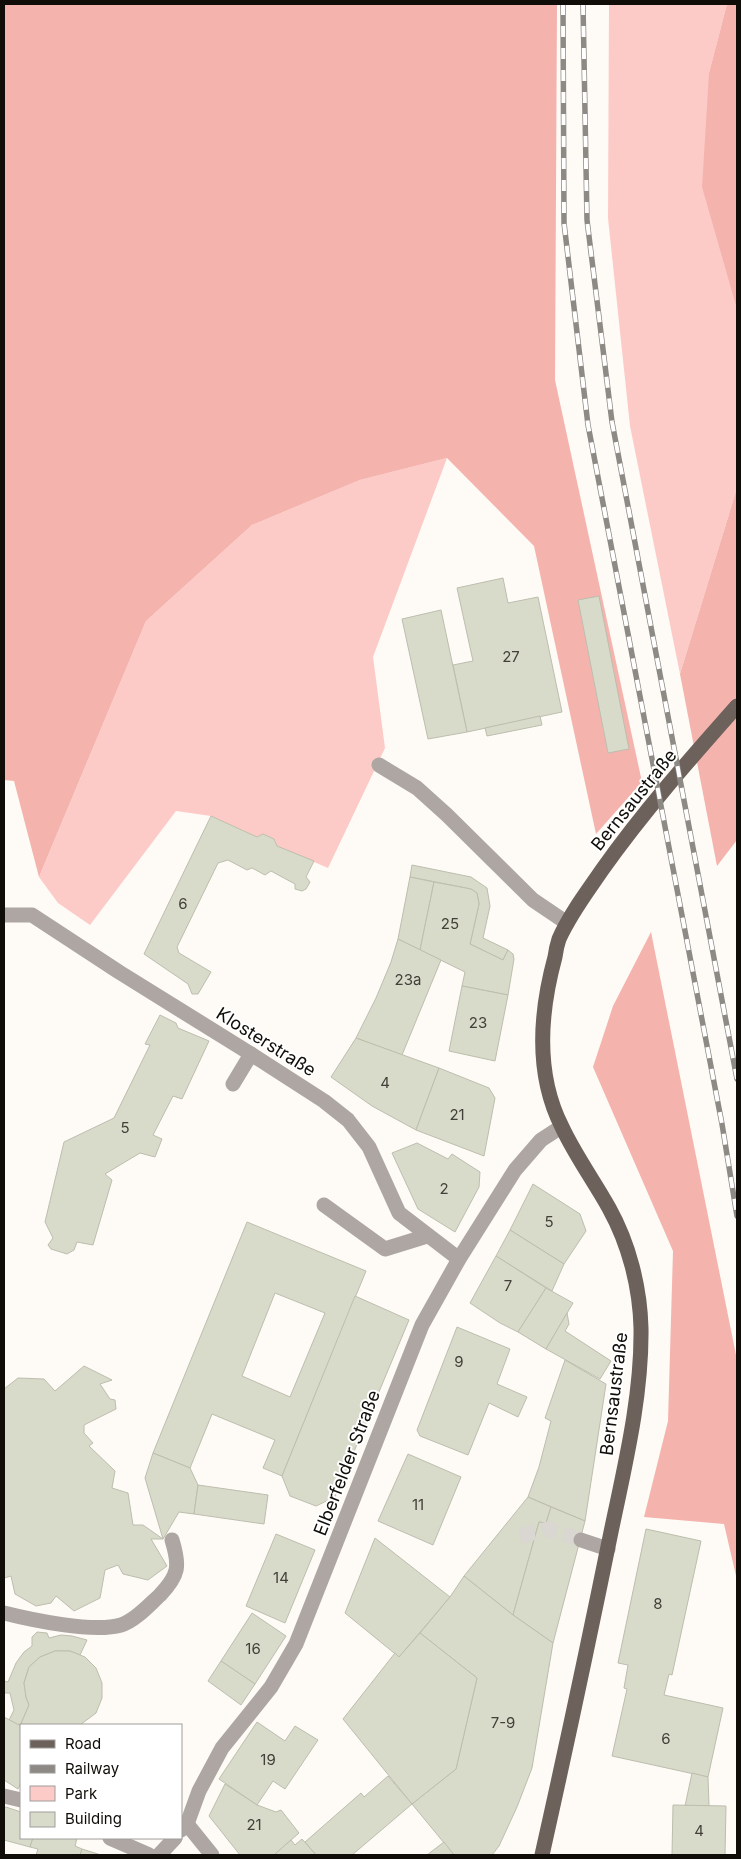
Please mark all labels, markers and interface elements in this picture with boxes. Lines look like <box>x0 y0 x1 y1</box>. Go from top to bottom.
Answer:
house number: 27 <box>502 647 520 666</box>
street label: Bernsaustraße <box>586 745 681 855</box>
house number: 6 <box>178 894 188 913</box>
house number: 25 <box>441 914 459 933</box>
house number: 23a <box>395 970 421 989</box>
street label: Klosterstraße <box>213 1003 320 1081</box>
house number: 23 <box>469 1013 487 1032</box>
house number: 4 <box>380 1073 390 1092</box>
house number: 21 <box>449 1105 465 1124</box>
house number: 5 <box>120 1118 130 1137</box>
house number: 2 <box>439 1179 449 1198</box>
house number: 5 <box>544 1212 554 1231</box>
house number: 7 <box>504 1276 512 1295</box>
street label: Bernsaustraße <box>596 1331 631 1457</box>
house number: 9 <box>454 1352 464 1371</box>
street label: Elberfelder Straße <box>309 1387 384 1538</box>
house number: 11 <box>412 1495 424 1514</box>
house number: 14 <box>273 1568 289 1587</box>
house number: 8 <box>653 1594 663 1613</box>
house number: 16 <box>245 1639 261 1658</box>
house number: 7-9 <box>491 1713 515 1732</box>
legend <box>20 1724 182 1839</box>
house number: 6 <box>661 1729 671 1748</box>
text: Road <box>65 1734 101 1753</box>
house number: 19 <box>260 1750 276 1769</box>
text: Railway <box>65 1759 120 1778</box>
text: Park <box>65 1784 98 1803</box>
text: Building <box>65 1809 122 1828</box>
house number: 21 <box>246 1815 262 1834</box>
house number: 4 <box>694 1821 704 1840</box>

